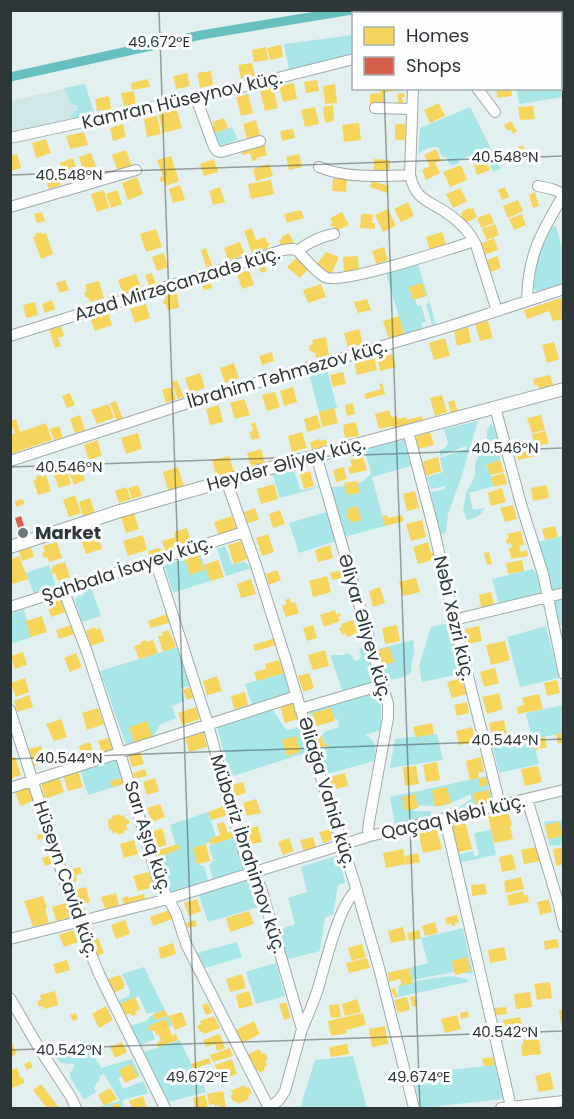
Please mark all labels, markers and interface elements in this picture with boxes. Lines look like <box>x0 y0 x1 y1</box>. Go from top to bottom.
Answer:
legend <box>352 12 562 90</box>
text: Homes <box>406 23 469 48</box>
text: 49.672°E <box>128 31 190 52</box>
text: Shops <box>406 53 461 78</box>
street label: Kamran Hüseynov küç. <box>79 64 284 135</box>
text: 40.548°N <box>471 146 539 167</box>
text: 40.548°N <box>35 164 103 185</box>
street label: Azad Mirzəcanzadə küç. <box>71 240 283 327</box>
street label: İbrahim Təhməzov küç. <box>184 333 390 414</box>
street label: Heydər Əliyev küç. <box>204 430 368 497</box>
text: 40.546°N <box>471 437 539 458</box>
text: 40.546°N <box>35 456 103 477</box>
place label: Market <box>35 520 101 545</box>
marker: Market <box>16 526 30 540</box>
street label: Şahbala İsayev küç. <box>38 529 215 608</box>
street label: Əliyar Əliyev küç. <box>333 551 398 703</box>
street label: Nəbi Xəzri küç. <box>428 553 481 683</box>
street label: Əliağa Vahid küç. <box>293 713 362 871</box>
text: 40.544°N <box>472 729 539 750</box>
text: 40.544°N <box>36 747 103 768</box>
street label: Mübariz İbrahimov küç. <box>205 751 292 956</box>
street label: Sarı Aşıq küç. <box>118 777 178 896</box>
street label: Qaçaq Nəbi küç. <box>378 788 527 845</box>
street label: Hüseyn Cavid küç. <box>28 797 105 960</box>
text: 40.542°N <box>472 1021 538 1042</box>
text: 40.542°N <box>36 1039 102 1060</box>
text: 49.672°E <box>166 1066 228 1087</box>
text: 49.674°E <box>387 1066 451 1087</box>

